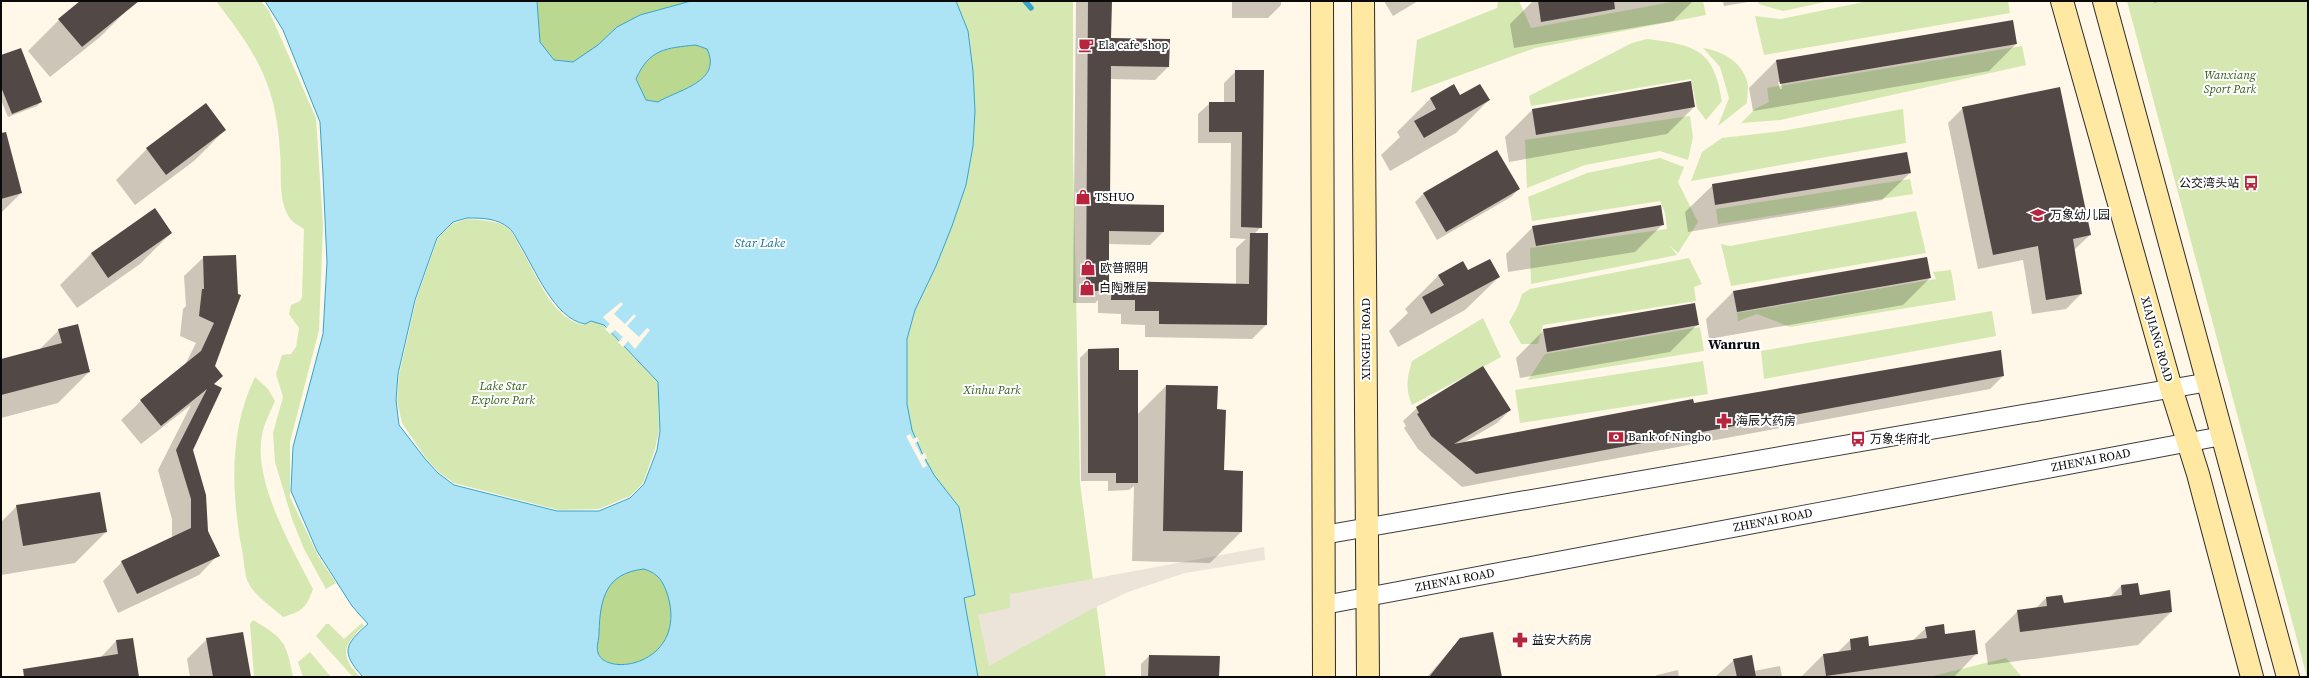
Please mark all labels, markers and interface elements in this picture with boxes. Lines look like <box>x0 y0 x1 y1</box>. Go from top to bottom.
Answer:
cafe icon: Ela cafe shop <box>1077 36 1095 54</box>
place label: Ela cafe shop <box>1098 37 1168 53</box>
park label: Wanxiang Sport Park <box>2204 67 2257 97</box>
bus stop icon: 公交湾头站 <box>2242 174 2260 192</box>
place label: 公交湾头站 <box>2179 175 2239 191</box>
shop icon: TSHUO <box>1074 188 1092 206</box>
place label: TSHUO <box>1095 189 1135 205</box>
school or university icon: 万象幼儿园 <box>2029 206 2047 224</box>
place label: 万象幼儿园 <box>2050 207 2110 223</box>
water label: Star Lake <box>735 234 786 251</box>
shop icon: 欧普照明 <box>1079 259 1097 277</box>
place label: 欧普照明 <box>1100 260 1148 276</box>
shop icon: 白陶雅居 <box>1078 279 1096 297</box>
place label: 白陶雅居 <box>1099 280 1147 296</box>
street label: XIAJIANG ROAD <box>2137 294 2177 384</box>
street label: XINGHU ROAD <box>1358 298 1374 380</box>
district label: Wanrun <box>1708 334 1760 354</box>
park label: Lake Star Explore Park <box>470 378 535 408</box>
park label: Xinhu Park <box>962 382 1021 398</box>
pharmacy icon: 海辰大药房 <box>1715 412 1733 430</box>
place label: 海辰大药房 <box>1736 413 1796 429</box>
bank icon: Bank of Ningbo <box>1607 428 1625 446</box>
place label: Bank of Ningbo <box>1628 429 1712 445</box>
bus stop icon: 万象华府北 <box>1849 430 1867 448</box>
place label: 万象华府北 <box>1870 431 1930 447</box>
street label: ZHEN'AI ROAD <box>2050 444 2132 476</box>
street label: ZHEN'AI ROAD <box>1732 504 1814 536</box>
street label: ZHEN'AI ROAD <box>1414 564 1496 596</box>
pharmacy icon: 益安大药房 <box>1511 631 1529 649</box>
place label: 益安大药房 <box>1532 632 1592 648</box>

